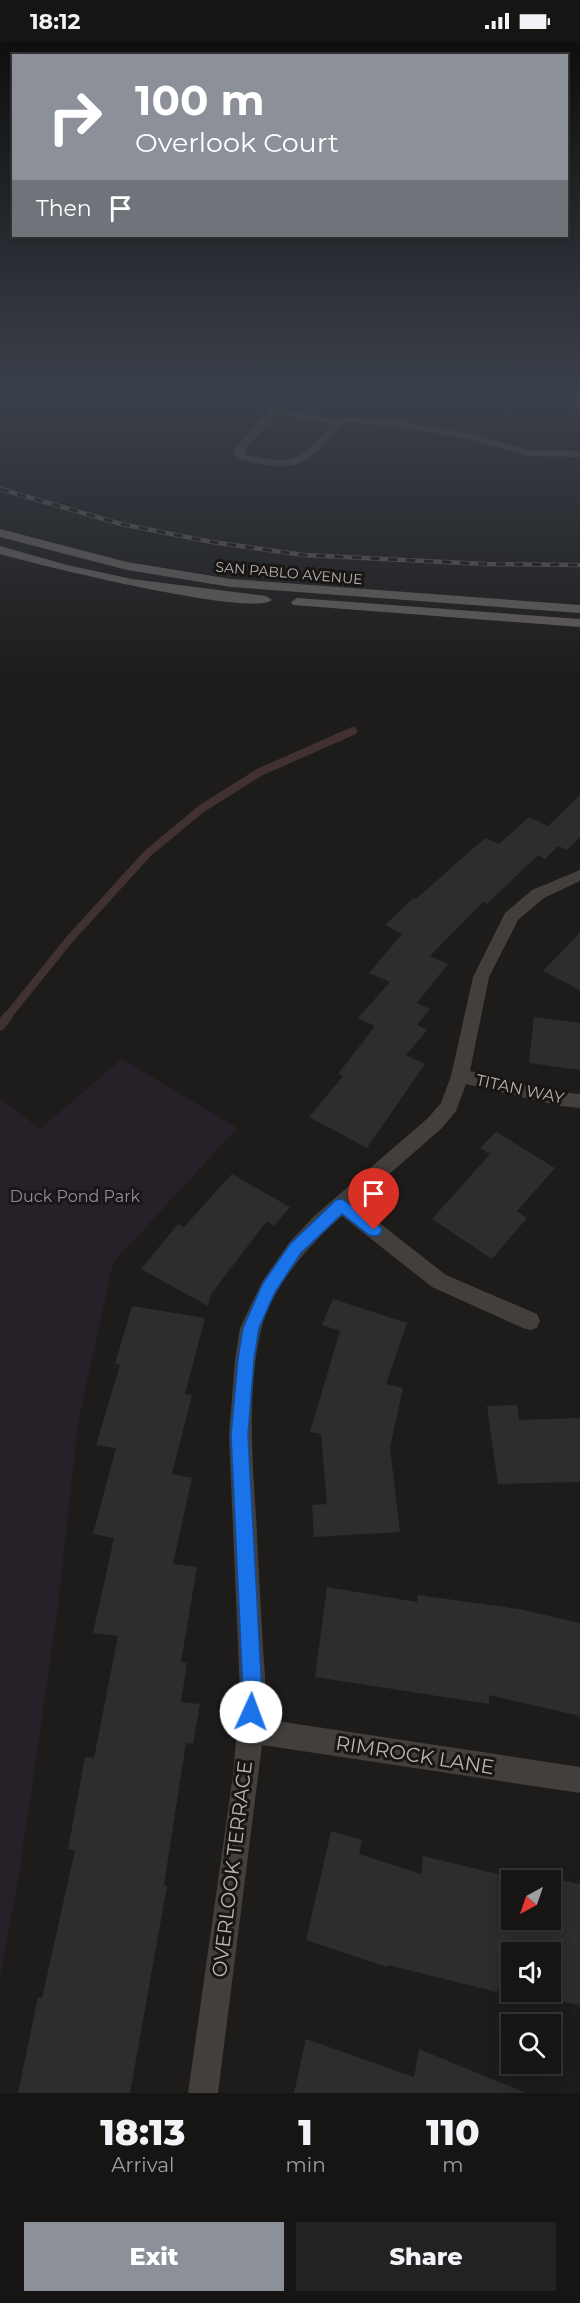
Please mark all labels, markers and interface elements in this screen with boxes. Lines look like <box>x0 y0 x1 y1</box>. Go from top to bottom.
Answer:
text: 18:12 <box>30 8 81 35</box>
text: 100 m <box>135 74 264 126</box>
icon: right <box>36 78 114 156</box>
text: Overlook Court <box>135 126 339 159</box>
icon: arrive <box>104 192 137 225</box>
text: Then <box>36 195 92 222</box>
street label: SAN PABLO AVENUE <box>215 558 363 588</box>
street label: TITAN WAY <box>474 1070 567 1108</box>
pin <box>348 1168 399 1230</box>
icon: arrive <box>357 1177 390 1210</box>
park label: Duck Pond Park <box>10 1187 141 1206</box>
position arrow <box>219 1680 283 1744</box>
street label: RIMROCK LANE <box>334 1731 496 1779</box>
street label: OVERLOOK TERRACE <box>207 1759 257 1979</box>
north arrow <box>501 1870 561 1930</box>
map controls <box>501 1870 561 2074</box>
button: sound <box>501 1942 561 2002</box>
button: search <box>501 2014 561 2074</box>
text: 18:13 <box>100 2110 185 2154</box>
text: 1 <box>298 2110 313 2154</box>
text: 110 <box>426 2110 480 2154</box>
text: Arrival <box>111 2153 174 2177</box>
text: min <box>286 2153 326 2177</box>
text: m <box>442 2153 463 2177</box>
button: Exit <box>24 2222 284 2291</box>
button: Share <box>296 2222 556 2291</box>

